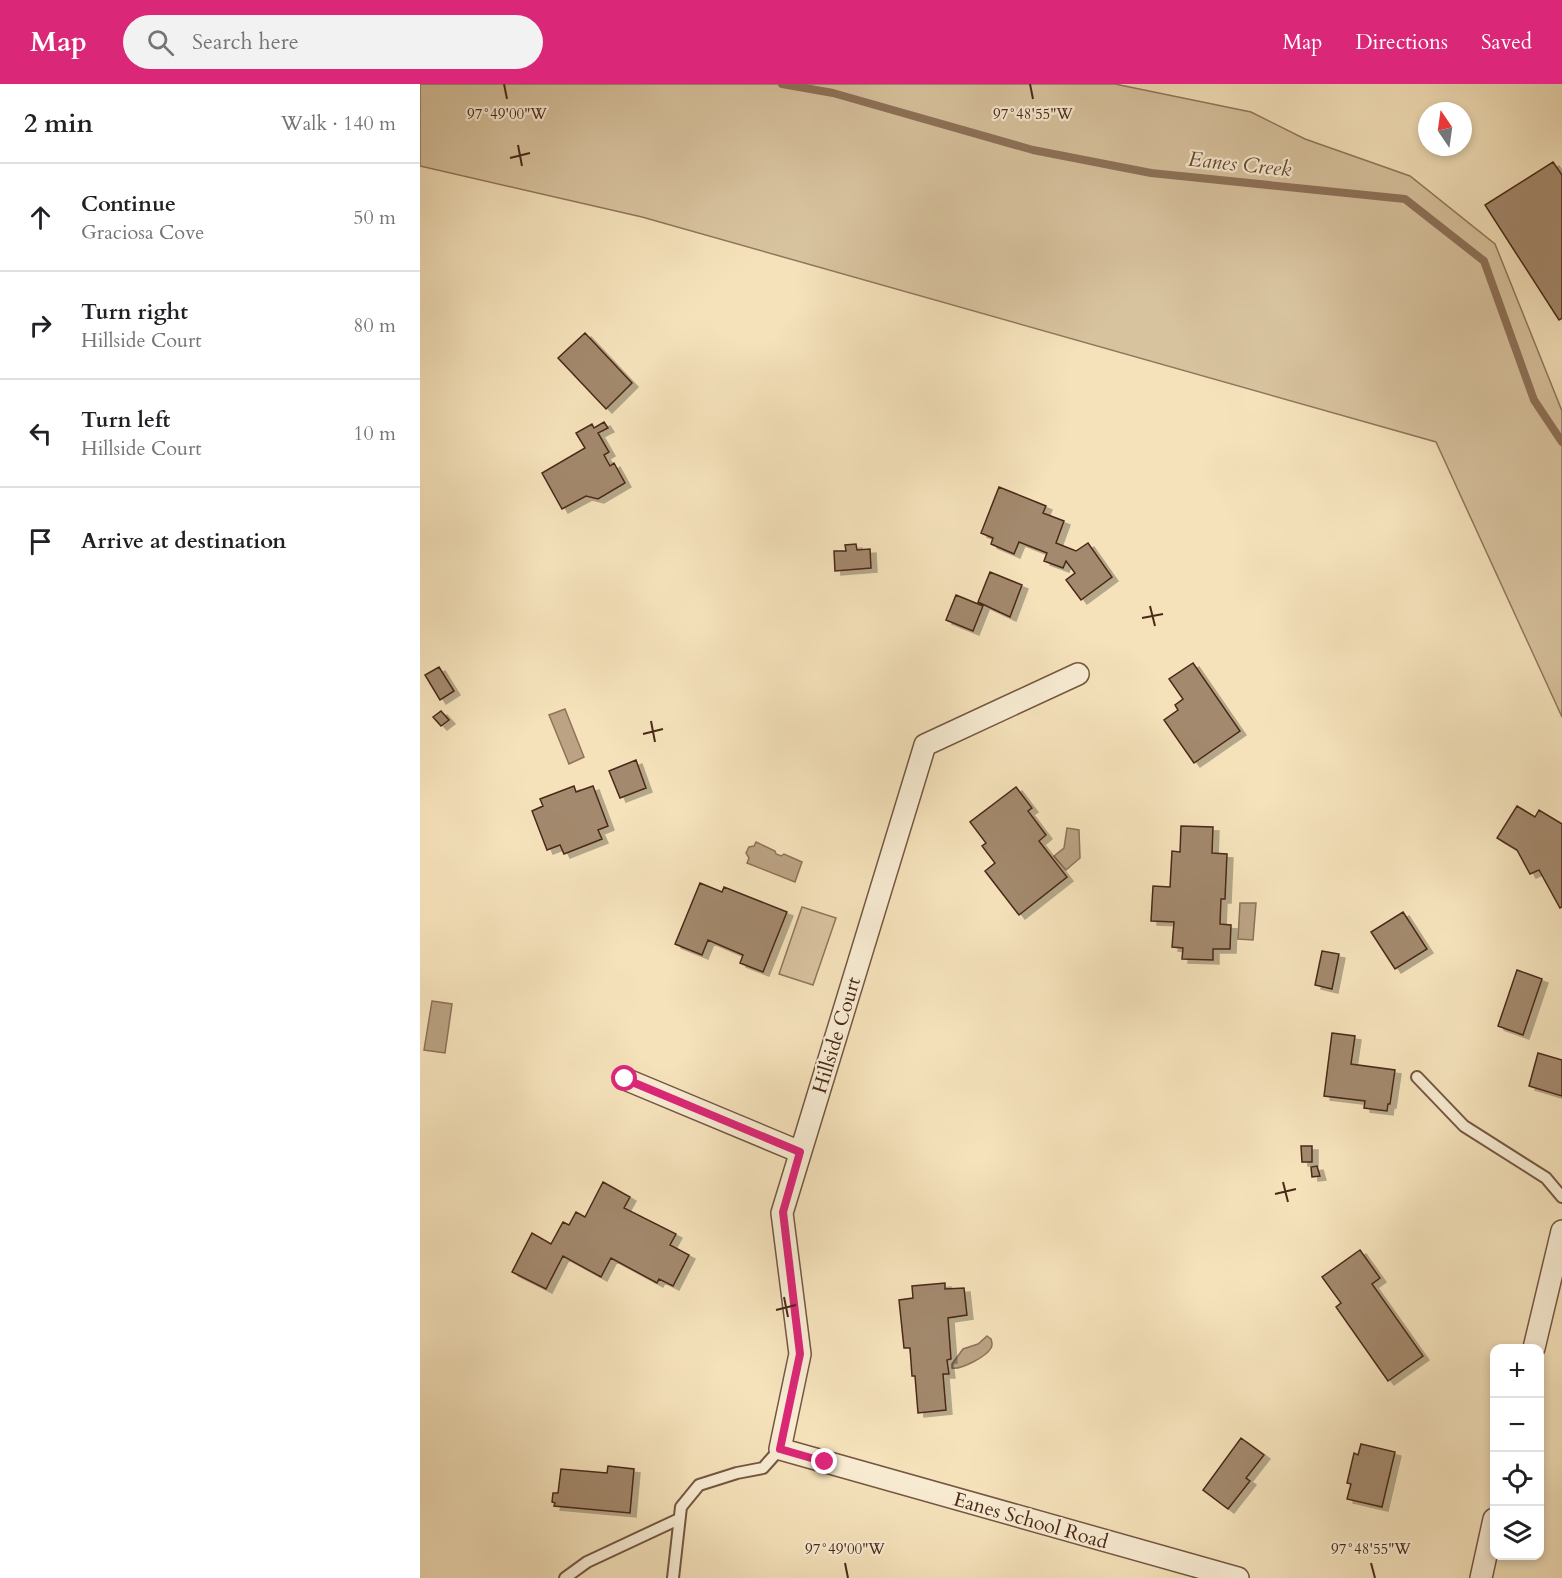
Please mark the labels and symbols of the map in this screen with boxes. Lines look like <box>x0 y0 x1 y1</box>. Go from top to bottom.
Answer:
north arrow <box>1418 102 1472 156</box>
text: 97°49'00"W <box>467 104 547 124</box>
text: 97°48'55"W <box>993 104 1073 124</box>
water label: Eanes Creek <box>1187 145 1293 184</box>
street label: Hillside Court <box>806 973 867 1097</box>
route start <box>611 1065 637 1091</box>
route end <box>811 1448 837 1474</box>
street label: Eanes School Road <box>950 1485 1112 1556</box>
text: 97°49'00"W <box>805 1539 885 1559</box>
text: 97°48'55"W <box>1331 1539 1411 1559</box>

